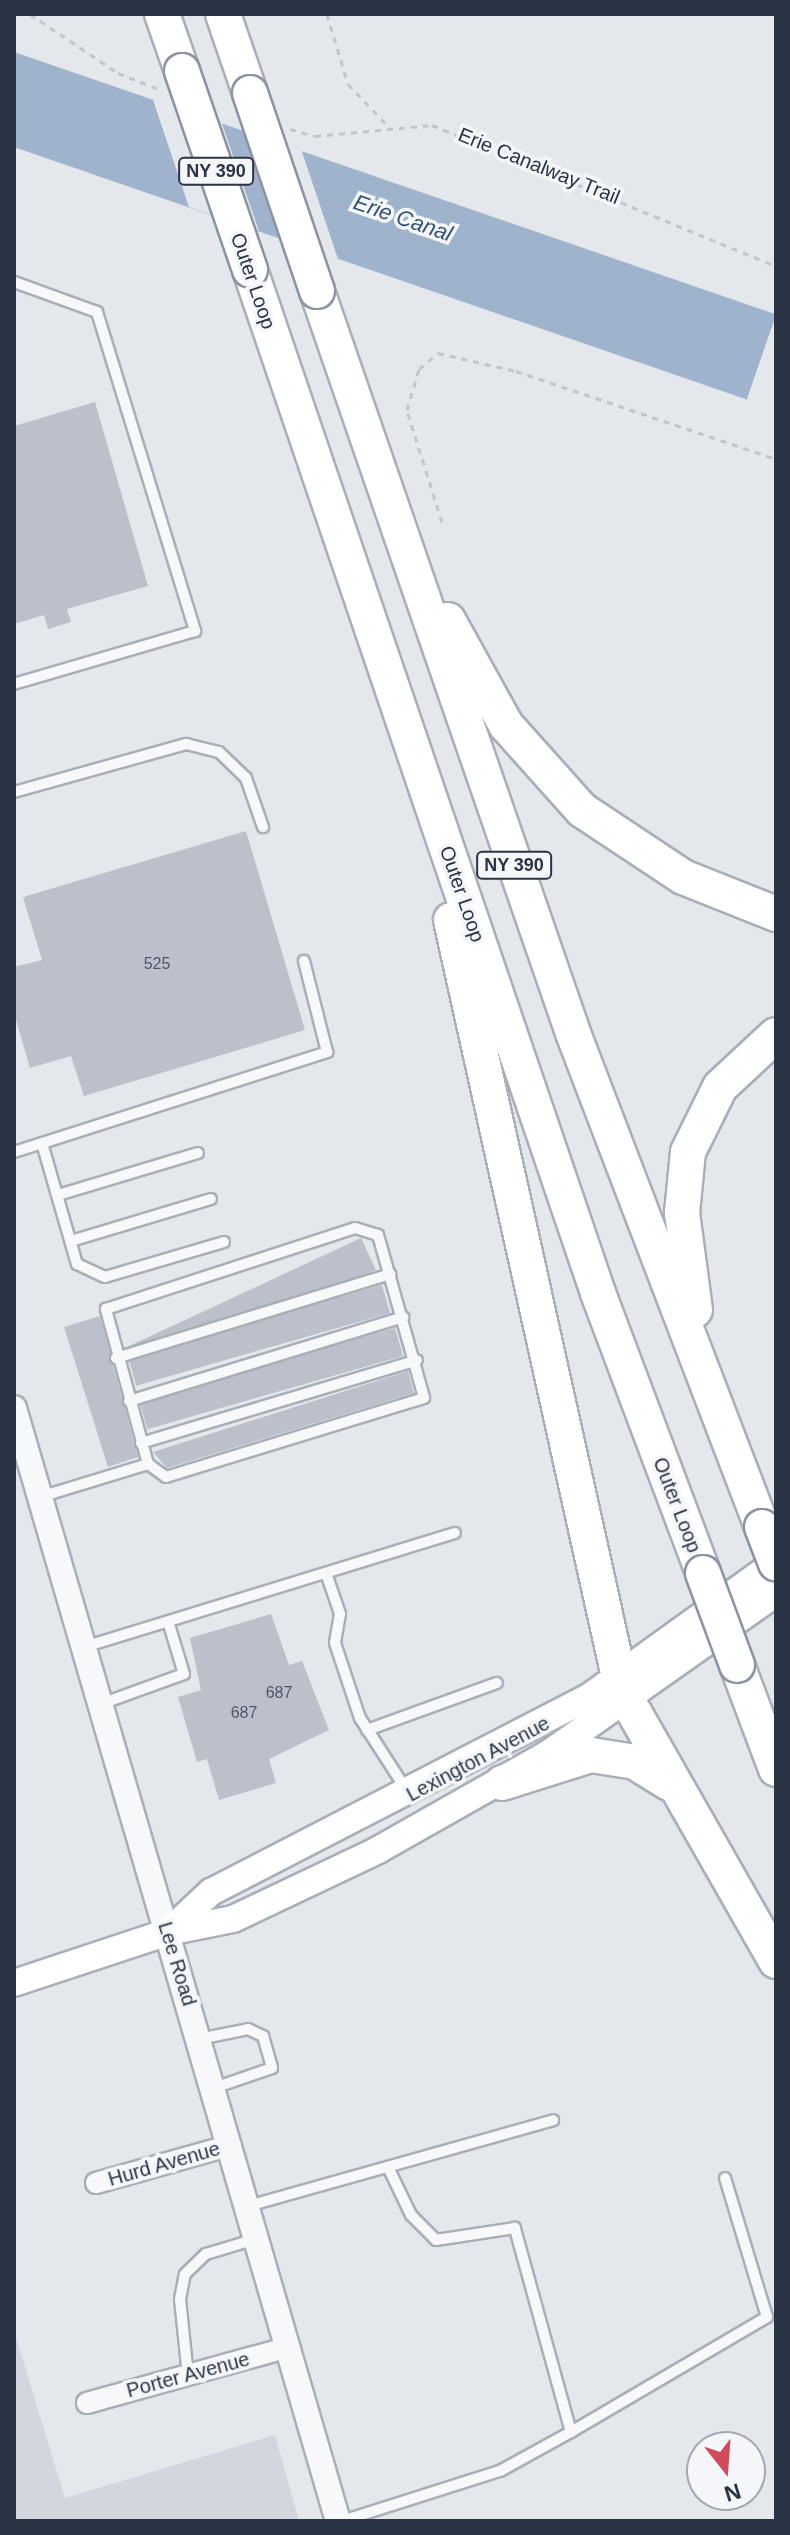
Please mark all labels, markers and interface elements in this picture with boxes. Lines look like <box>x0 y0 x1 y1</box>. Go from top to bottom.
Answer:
street label: Erie Canalway Trail <box>454 123 624 209</box>
road number: NY 390 <box>176 157 256 185</box>
water label: Erie Canal <box>350 189 456 247</box>
street label: Outer Loop <box>225 230 281 332</box>
street label: Outer Loop <box>434 843 490 945</box>
road number: NY 390 <box>474 851 554 879</box>
house number: 525 <box>144 954 170 974</box>
street label: Outer Loop <box>648 1454 706 1556</box>
house number: 687 <box>266 1683 292 1703</box>
house number: 687 <box>231 1703 257 1723</box>
street label: Lexington Avenue <box>402 1711 554 1807</box>
street label: Lee Road <box>153 1919 201 2009</box>
street label: Hurd Avenue <box>105 2136 223 2192</box>
street label: Porter Avenue <box>123 2347 253 2403</box>
north arrow <box>686 2431 766 2511</box>
text: N <box>721 2478 744 2507</box>

